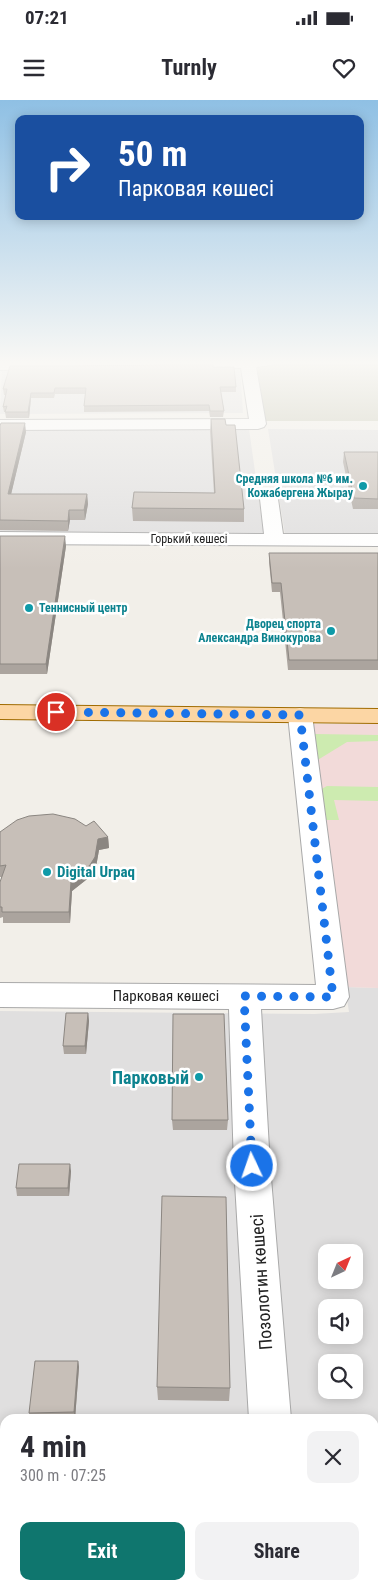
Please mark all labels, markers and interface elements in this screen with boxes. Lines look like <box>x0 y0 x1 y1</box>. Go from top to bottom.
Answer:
text: 07:21 <box>25 6 69 29</box>
icon: menu <box>20 54 48 82</box>
icon: heart <box>330 54 358 82</box>
text: Turnly <box>161 55 217 80</box>
text: 50 m <box>118 134 187 175</box>
icon: right <box>35 135 100 200</box>
text: Парковая көшесі <box>118 176 274 201</box>
place label: Средняя школа №6 им. Кожабергена Жырау <box>236 472 354 500</box>
marker: Средняя школа №6 им. Кожабергена Жырау <box>357 480 369 492</box>
street label: Горький көшесі <box>150 532 228 546</box>
place label: Теннисный центр <box>39 601 127 615</box>
marker: Теннисный центр <box>23 602 35 614</box>
place label: Дворец спорта Александра Винокурова <box>198 617 321 645</box>
marker: Дворец спорта Александра Винокурова <box>325 625 337 637</box>
pin <box>35 691 77 733</box>
icon: arrive <box>42 698 70 726</box>
place label: Digital Urpaq <box>57 863 135 881</box>
marker: Digital Urpaq <box>41 866 53 878</box>
street label: Парковая көшесі <box>113 987 219 1005</box>
place label: Парковый <box>112 1067 189 1088</box>
marker: Парковый <box>193 1071 205 1083</box>
position arrow <box>225 1139 277 1191</box>
street label: Позолотин көшесі <box>246 1213 276 1351</box>
north arrow <box>318 1244 362 1289</box>
map controls <box>318 1244 363 1399</box>
button: sound <box>318 1299 363 1344</box>
button: search <box>318 1354 363 1399</box>
text: 4 min <box>20 1429 87 1464</box>
button: close <box>307 1431 359 1483</box>
text: 300 m · 07:25 <box>20 1466 106 1485</box>
button: Exit <box>20 1522 185 1580</box>
button: Share <box>195 1522 359 1580</box>

